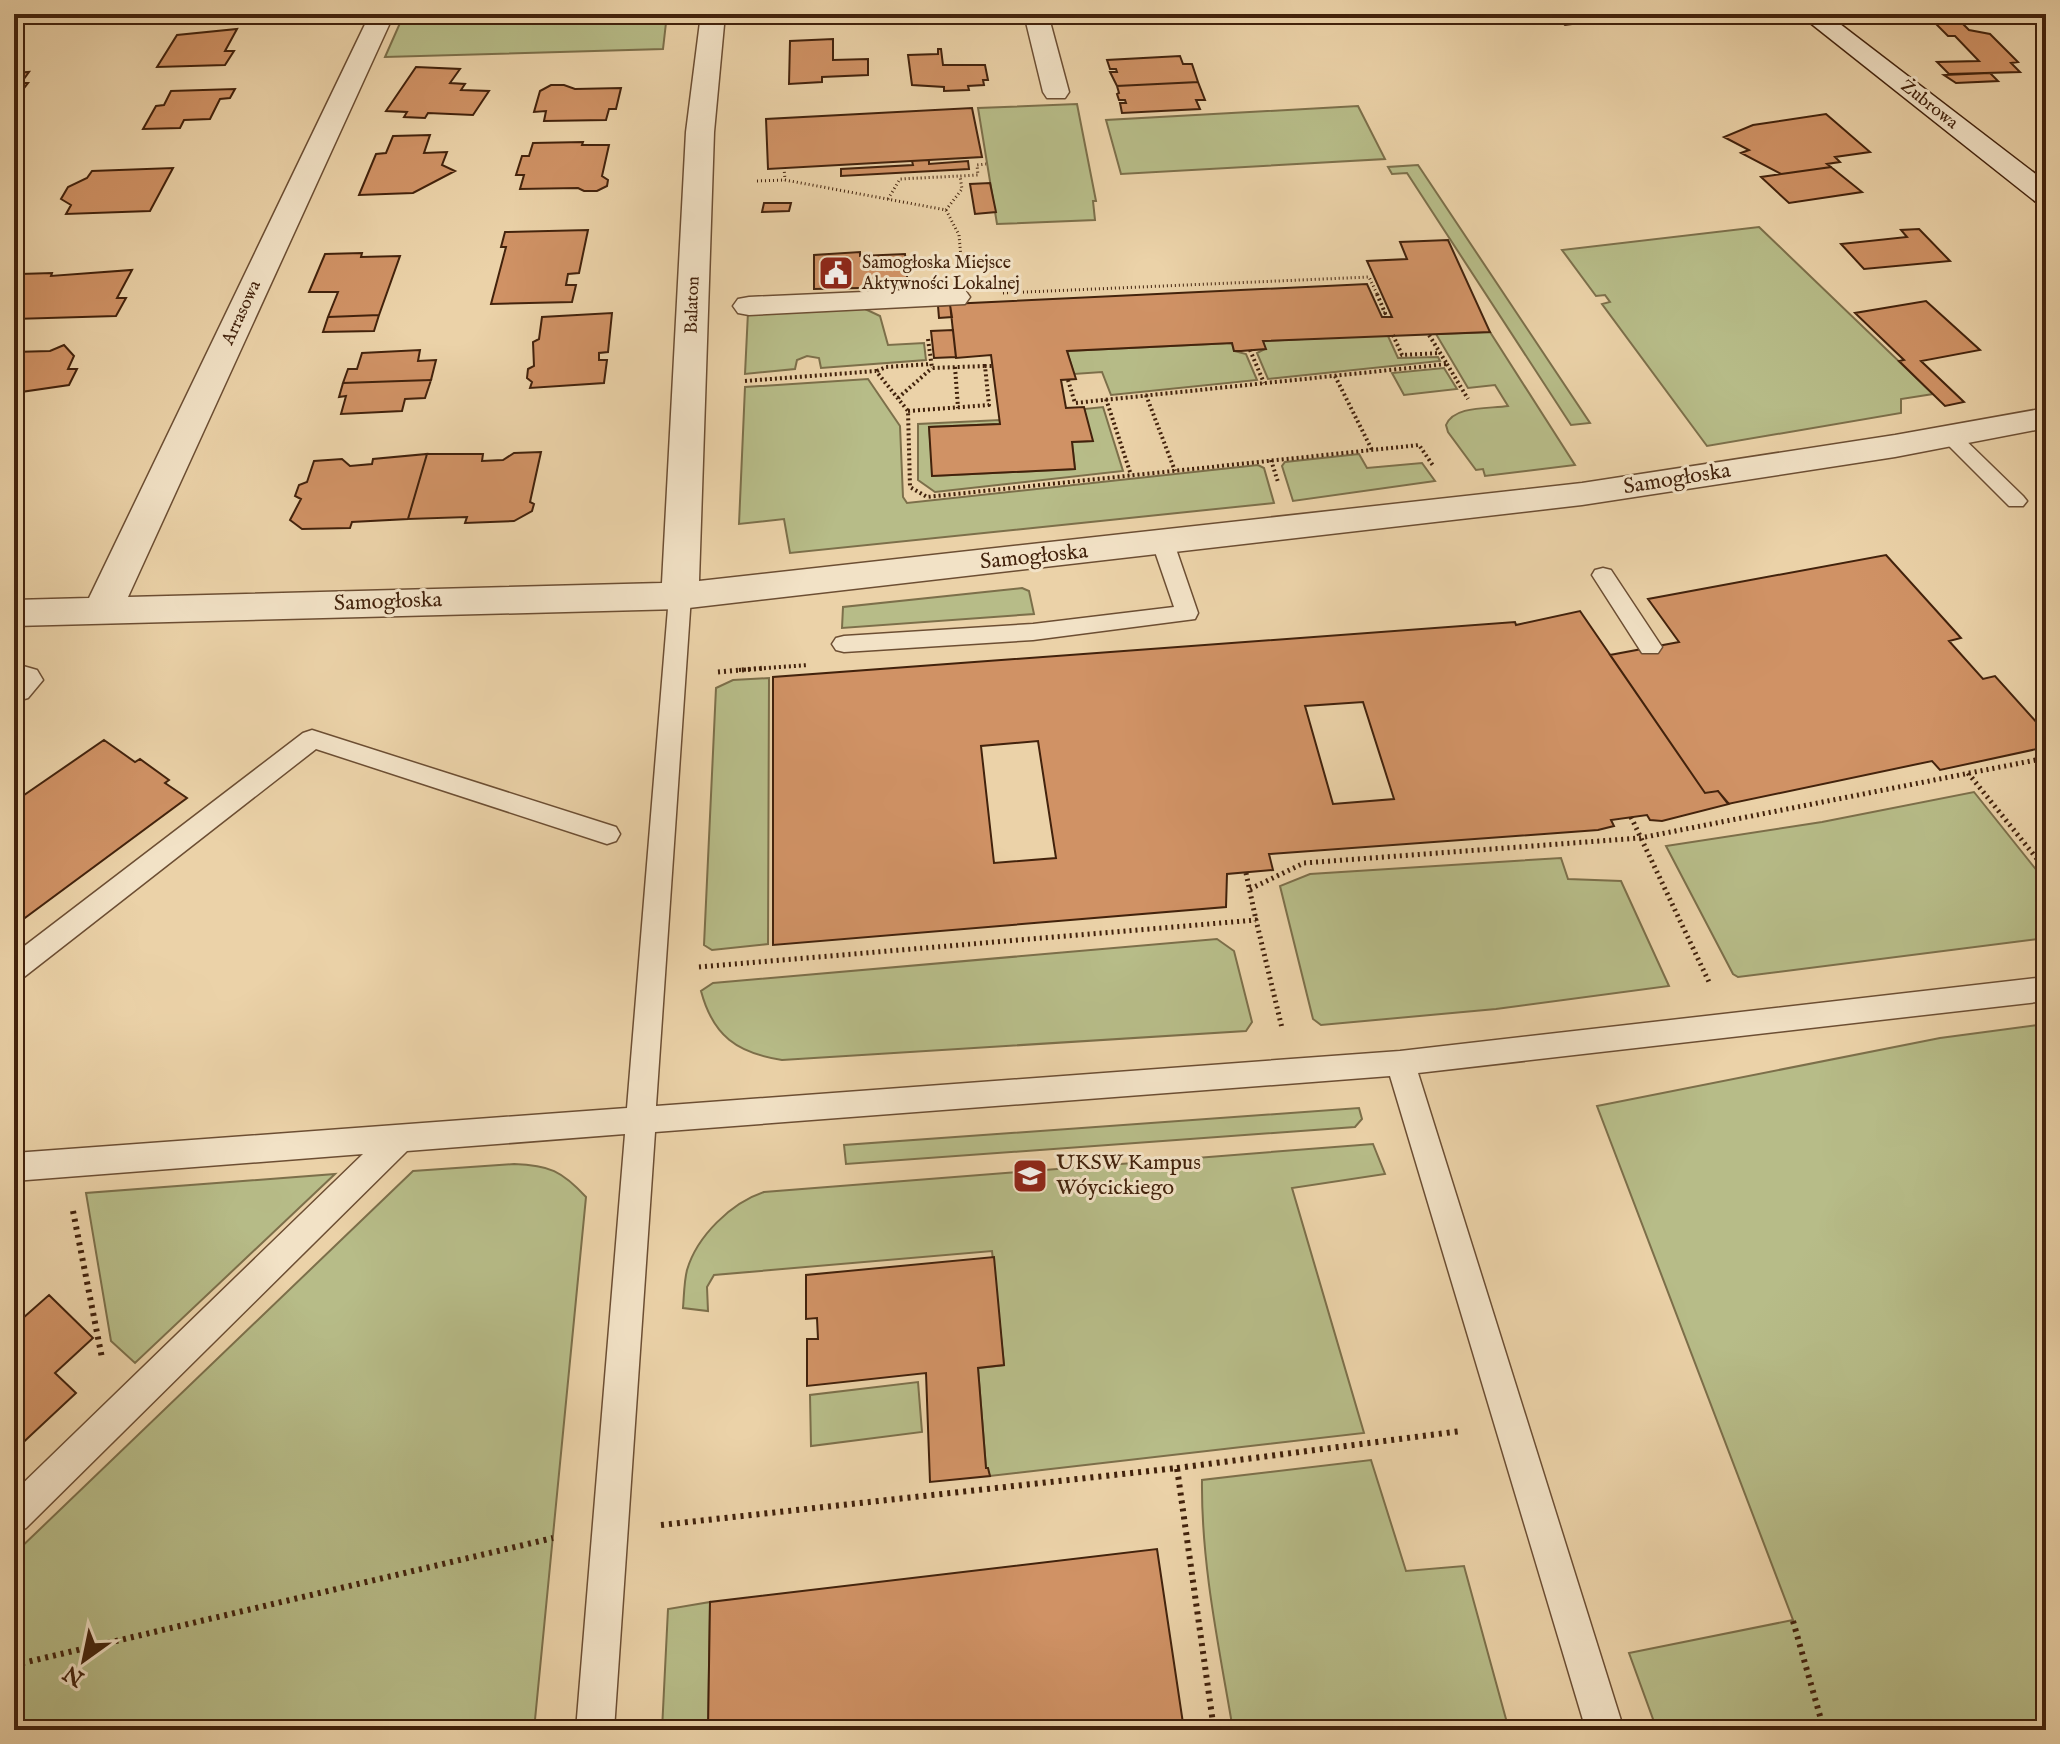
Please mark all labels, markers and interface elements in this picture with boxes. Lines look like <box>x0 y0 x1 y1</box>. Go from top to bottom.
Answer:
street label: Żubrowa <box>1895 74 1963 135</box>
place label: Samogłoska Miejsce Aktywności Lokalnej <box>861 252 1020 296</box>
public building icon: Samogłoska Miejsce Aktywności Lokalnej <box>817 254 855 292</box>
street label: Balaton <box>680 275 706 334</box>
street label: Arrasowa <box>217 277 267 350</box>
street label: Samogłoska <box>1621 457 1733 501</box>
street label: Samogłoska <box>979 537 1090 577</box>
street label: Samogłoska <box>333 586 443 618</box>
place label: UKSW Kampus Wóycickiego <box>1056 1149 1201 1202</box>
school or university icon: UKSW Kampus Wóycickiego <box>1011 1157 1049 1195</box>
north arrow <box>44 1620 124 1700</box>
text: N <box>59 1658 91 1693</box>

